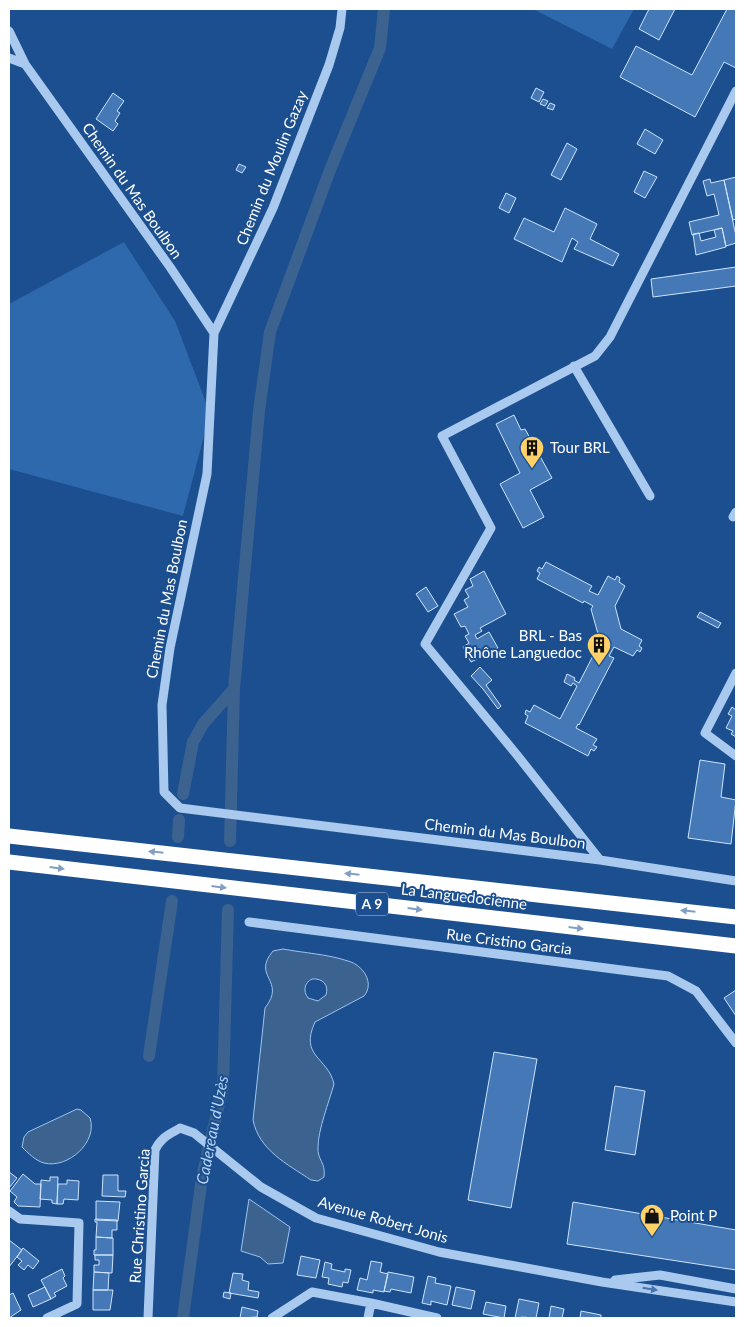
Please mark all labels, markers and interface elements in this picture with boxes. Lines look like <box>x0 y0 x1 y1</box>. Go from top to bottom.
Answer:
street label: Chemin du Moulin Gazay <box>232 87 310 248</box>
street label: Chemin du Mas Boulbon <box>79 119 187 262</box>
building icon: Tour BRL <box>519 435 545 469</box>
place label: Tour BRL <box>550 438 610 456</box>
street label: Chemin du Mas Boulbon <box>142 518 190 680</box>
place label: BRL - Bas Rhône Languedoc <box>464 626 582 661</box>
building icon: BRL - Bas Rhône Languedoc <box>586 632 612 666</box>
street label: Chemin du Mas Boulbon <box>424 814 587 852</box>
one-way arrow <box>148 848 164 856</box>
one-way arrow <box>49 864 65 872</box>
one-way arrow <box>344 870 360 878</box>
street label: La Languedocienne <box>400 879 528 913</box>
one-way arrow <box>211 883 227 891</box>
road number: A 9 <box>356 892 388 916</box>
one-way arrow <box>407 905 423 913</box>
one-way arrow <box>679 907 695 915</box>
street label: Rue Cristino Garcia <box>445 924 573 958</box>
one-way arrow <box>569 924 585 932</box>
water label: Cadereau d'Uzès <box>192 1073 231 1186</box>
street label: Rue Christino Garcia <box>125 1148 153 1284</box>
street label: Avenue Robert Jonis <box>316 1192 450 1246</box>
shop icon: Point P <box>639 1203 665 1237</box>
place label: Point P <box>670 1206 717 1224</box>
one-way arrow <box>643 1285 659 1293</box>

